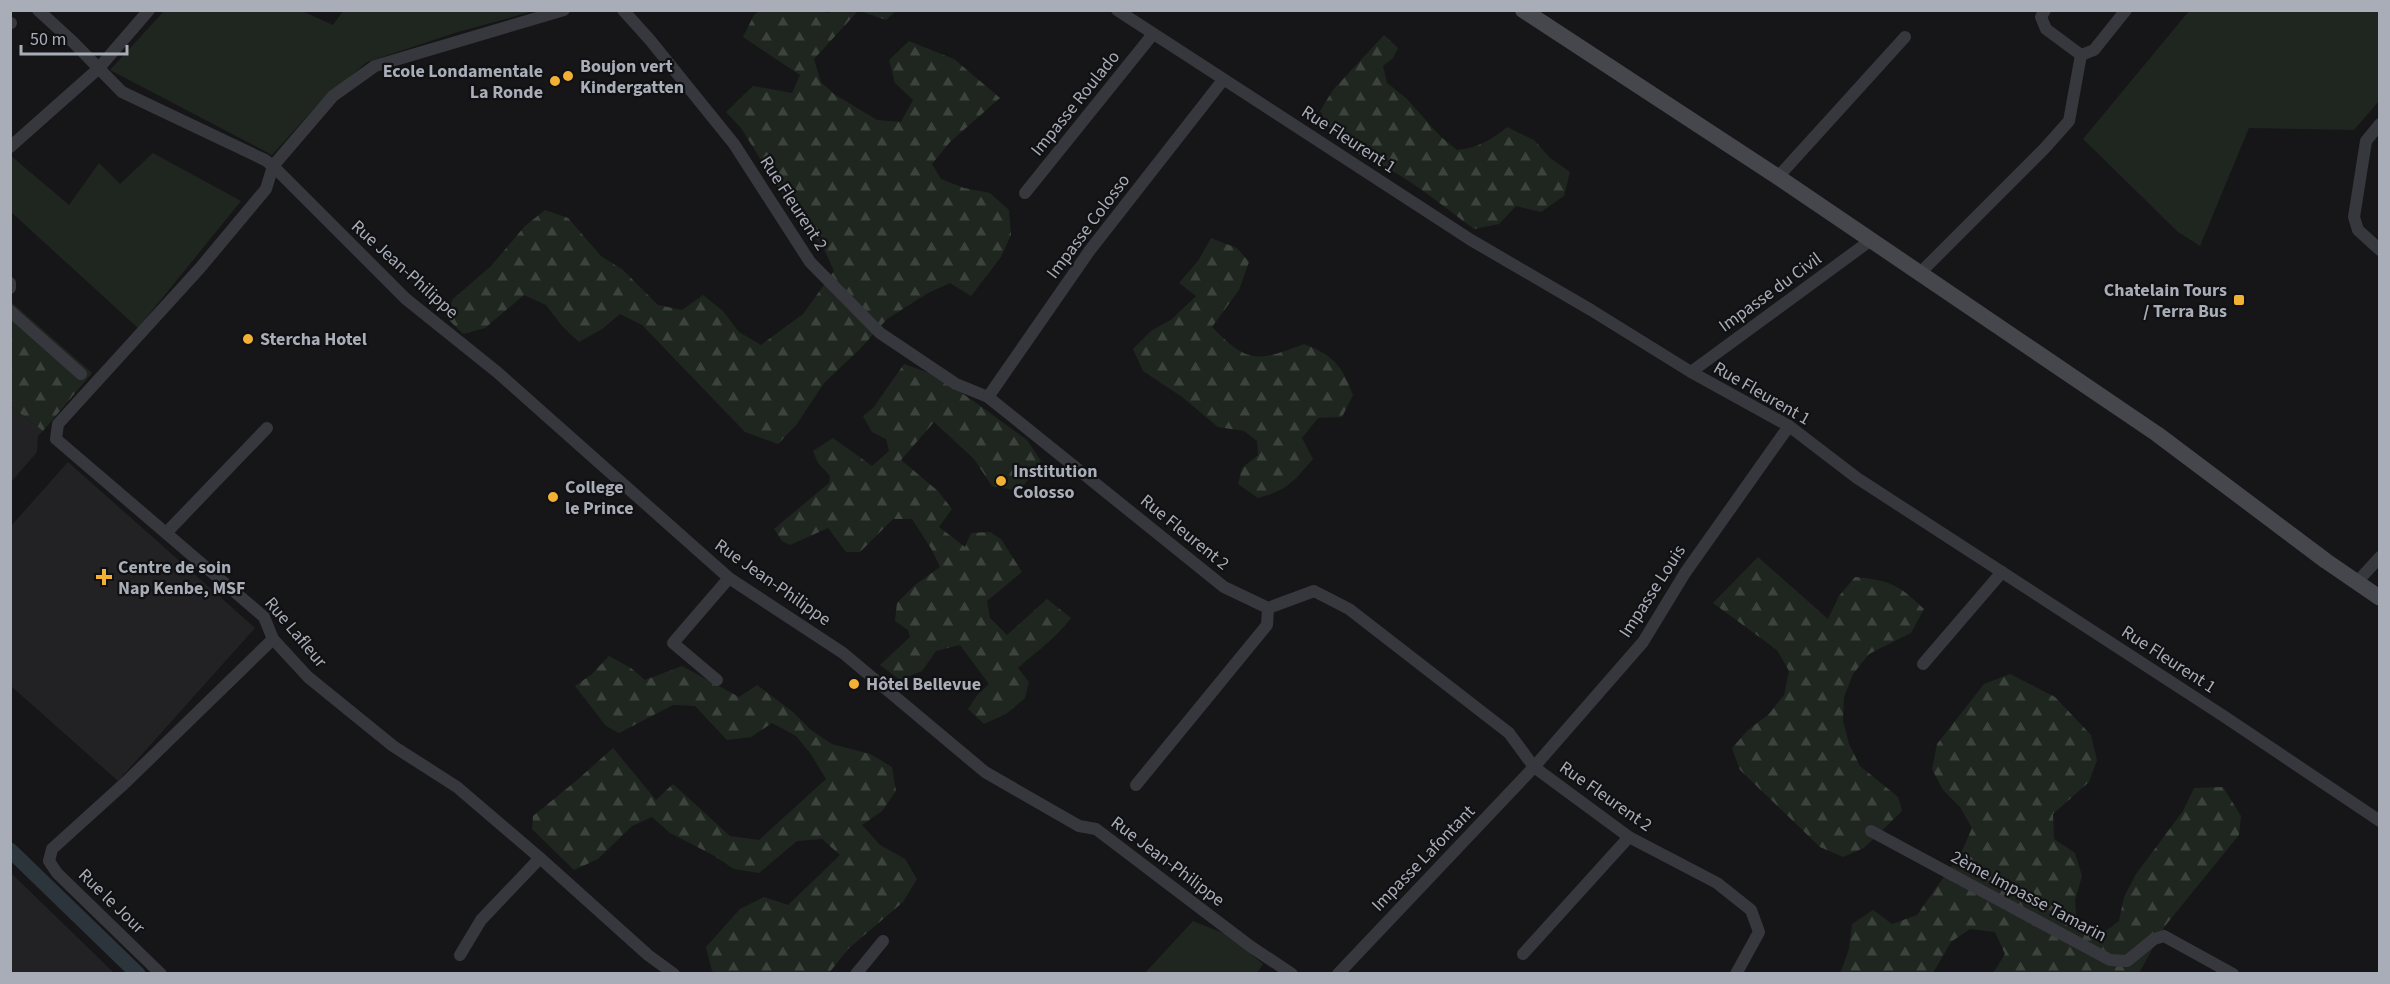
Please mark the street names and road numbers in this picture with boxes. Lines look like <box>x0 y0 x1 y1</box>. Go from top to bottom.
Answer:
street label: Impasse Roulado <box>1025 45 1126 161</box>
street label: Rue Fleurent 1 <box>1297 99 1401 179</box>
street label: Rue Fleurent 2 <box>754 151 834 256</box>
street label: Impasse Colosso <box>1041 169 1136 284</box>
street label: Rue Jean-Philippe <box>346 214 464 324</box>
street label: Impasse du Civil <box>1714 247 1827 338</box>
street label: Rue Fleurent 1 <box>1709 356 1815 431</box>
street label: Rue Fleurent 2 <box>1135 489 1235 576</box>
street label: Rue Jean-Philippe <box>710 533 836 632</box>
street label: Impasse Louis <box>1613 540 1692 643</box>
street label: Rue Lafleur <box>259 592 333 674</box>
street label: Rue Fleurent 1 <box>2117 619 2221 699</box>
street label: Rue Fleurent 2 <box>1554 755 1657 838</box>
street label: Impasse Lafontant <box>1366 800 1481 917</box>
street label: Rue Jean-Philippe <box>1106 810 1230 913</box>
street label: 2ème Impasse Tamarin <box>1946 845 2111 948</box>
street label: Rue le Jour <box>73 863 151 940</box>

